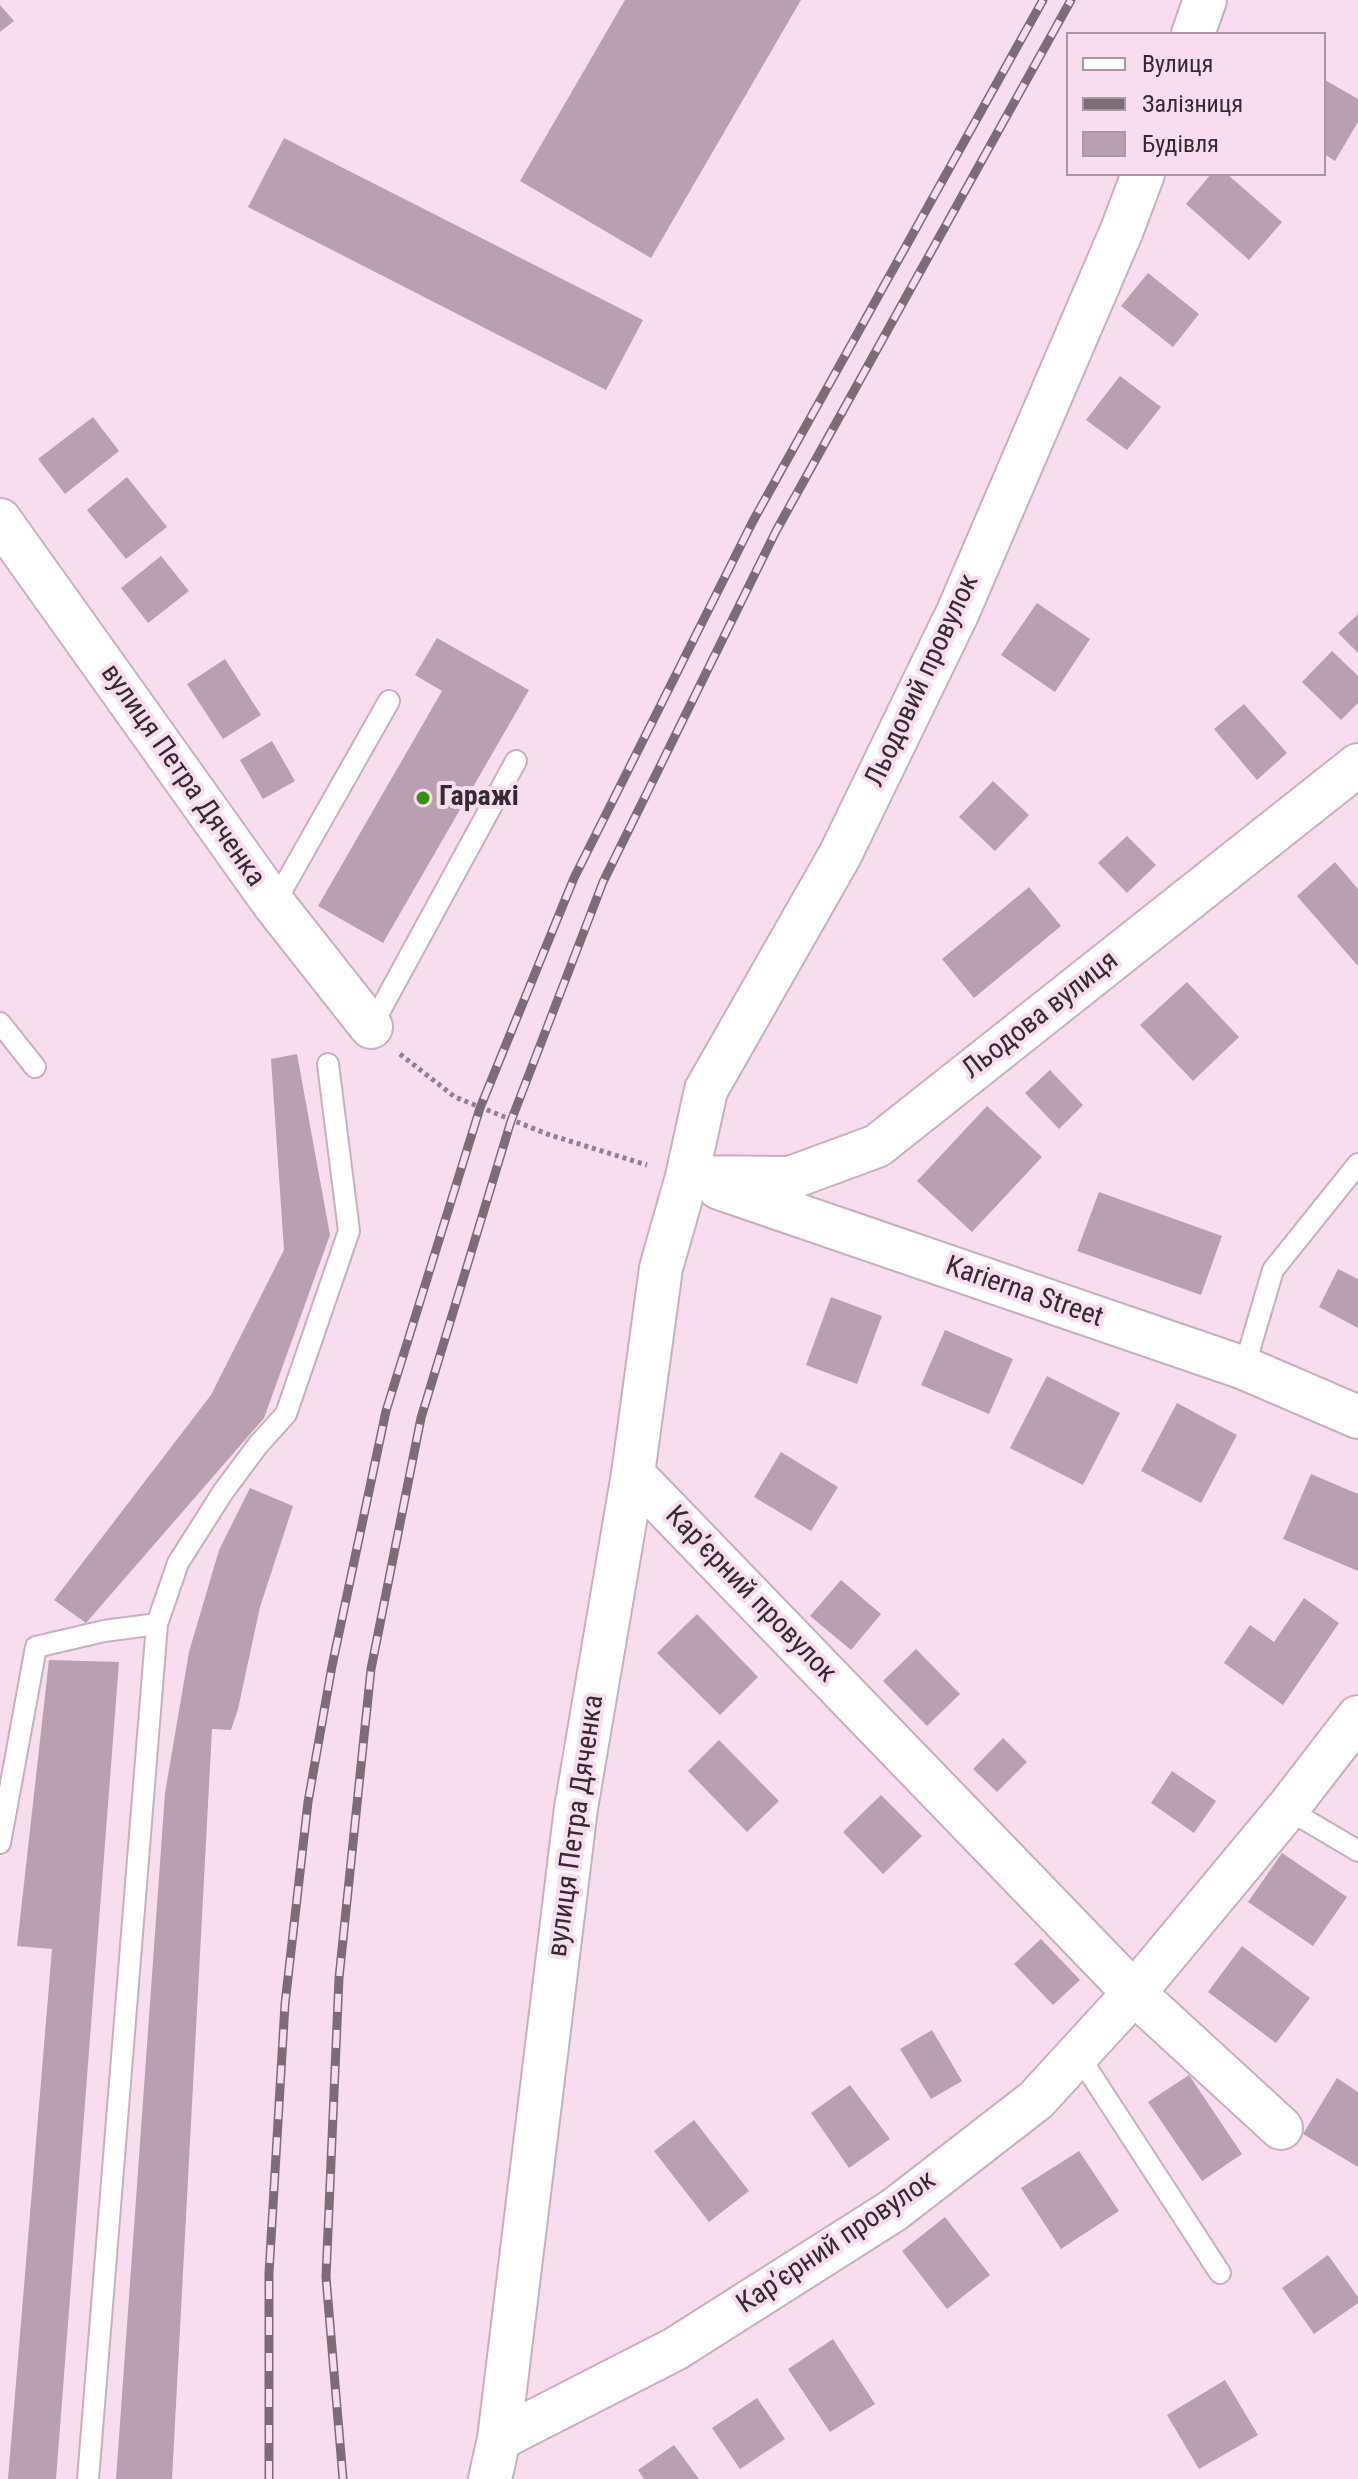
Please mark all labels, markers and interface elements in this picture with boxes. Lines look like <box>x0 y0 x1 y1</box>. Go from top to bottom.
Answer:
legend <box>1066 32 1326 176</box>
text: Вулиця <box>1142 50 1213 78</box>
text: Залізниця <box>1142 90 1243 118</box>
text: Будівля <box>1142 130 1219 158</box>
street label: Льодовий провулок <box>859 569 987 793</box>
street label: вулиця Петра Дяченка <box>93 658 271 894</box>
place label: Гаражі <box>439 781 519 815</box>
marker: Гаражі <box>414 789 432 807</box>
street label: Льодова вулиця <box>956 945 1126 1087</box>
street label: Karierna Street <box>941 1250 1107 1336</box>
street label: Карʼєрний провулок <box>657 1500 843 1690</box>
street label: вулиця Петра Дяченка <box>542 1693 612 1959</box>
street label: Карʼєрний провулок <box>731 2164 943 2322</box>

